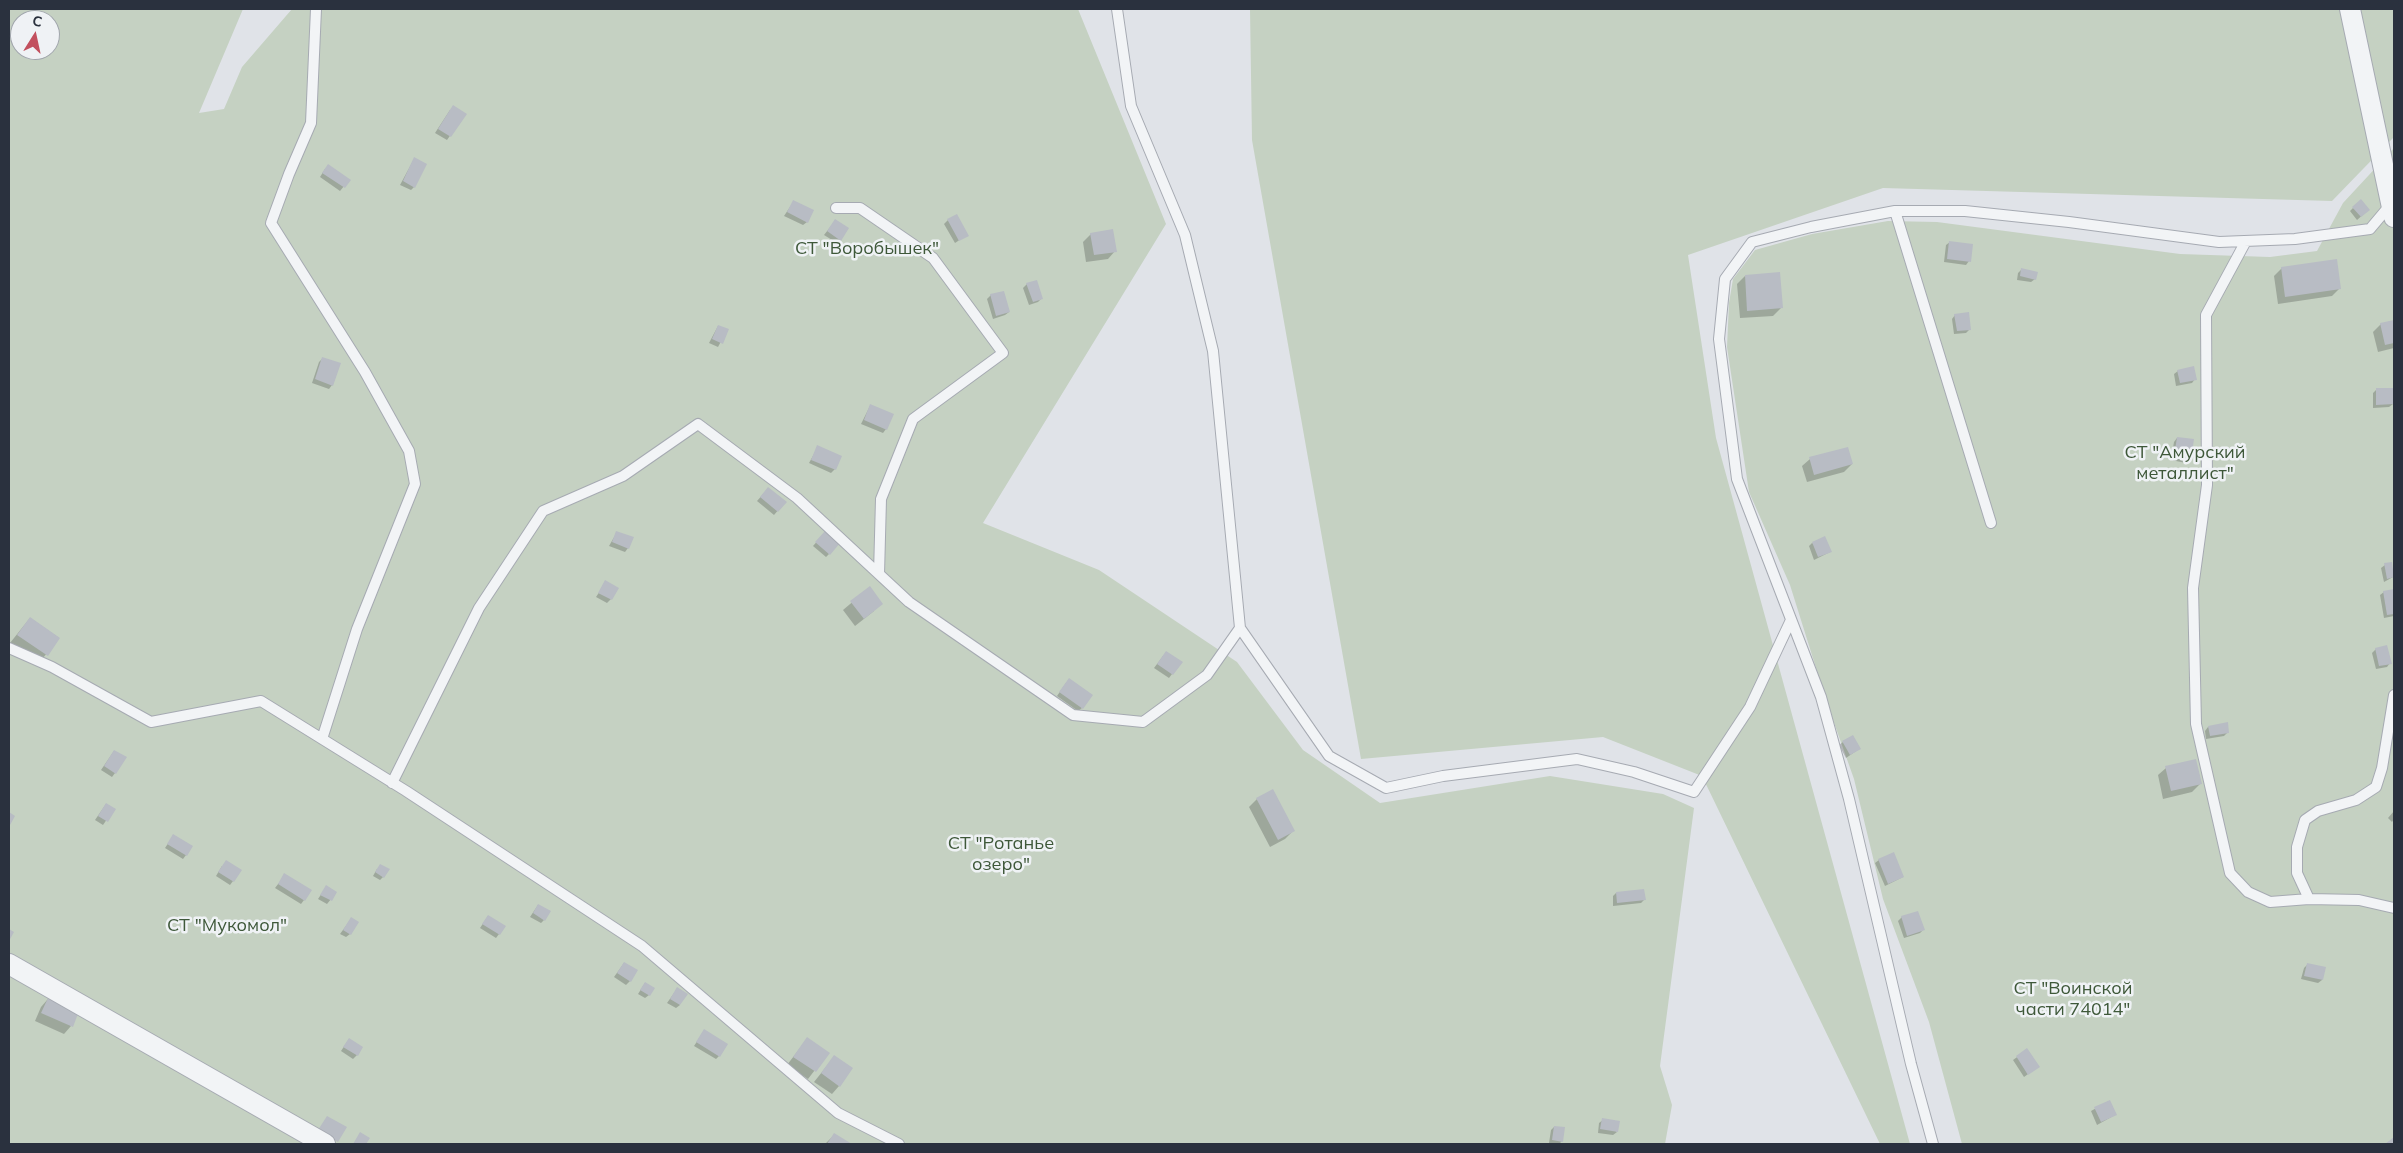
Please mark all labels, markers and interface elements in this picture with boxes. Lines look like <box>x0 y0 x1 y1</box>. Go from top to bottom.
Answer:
north arrow <box>10 10 60 60</box>
text: С <box>31 12 44 31</box>
park label: СТ "Воробышек" <box>795 238 939 260</box>
park label: СТ "Амурский металлист" <box>2124 442 2246 484</box>
park label: СТ "Ротанье озеро" <box>948 833 1054 876</box>
park label: СТ "Мукомол" <box>167 915 287 937</box>
park label: СТ "Воинской части 74014" <box>2014 978 2132 1021</box>

